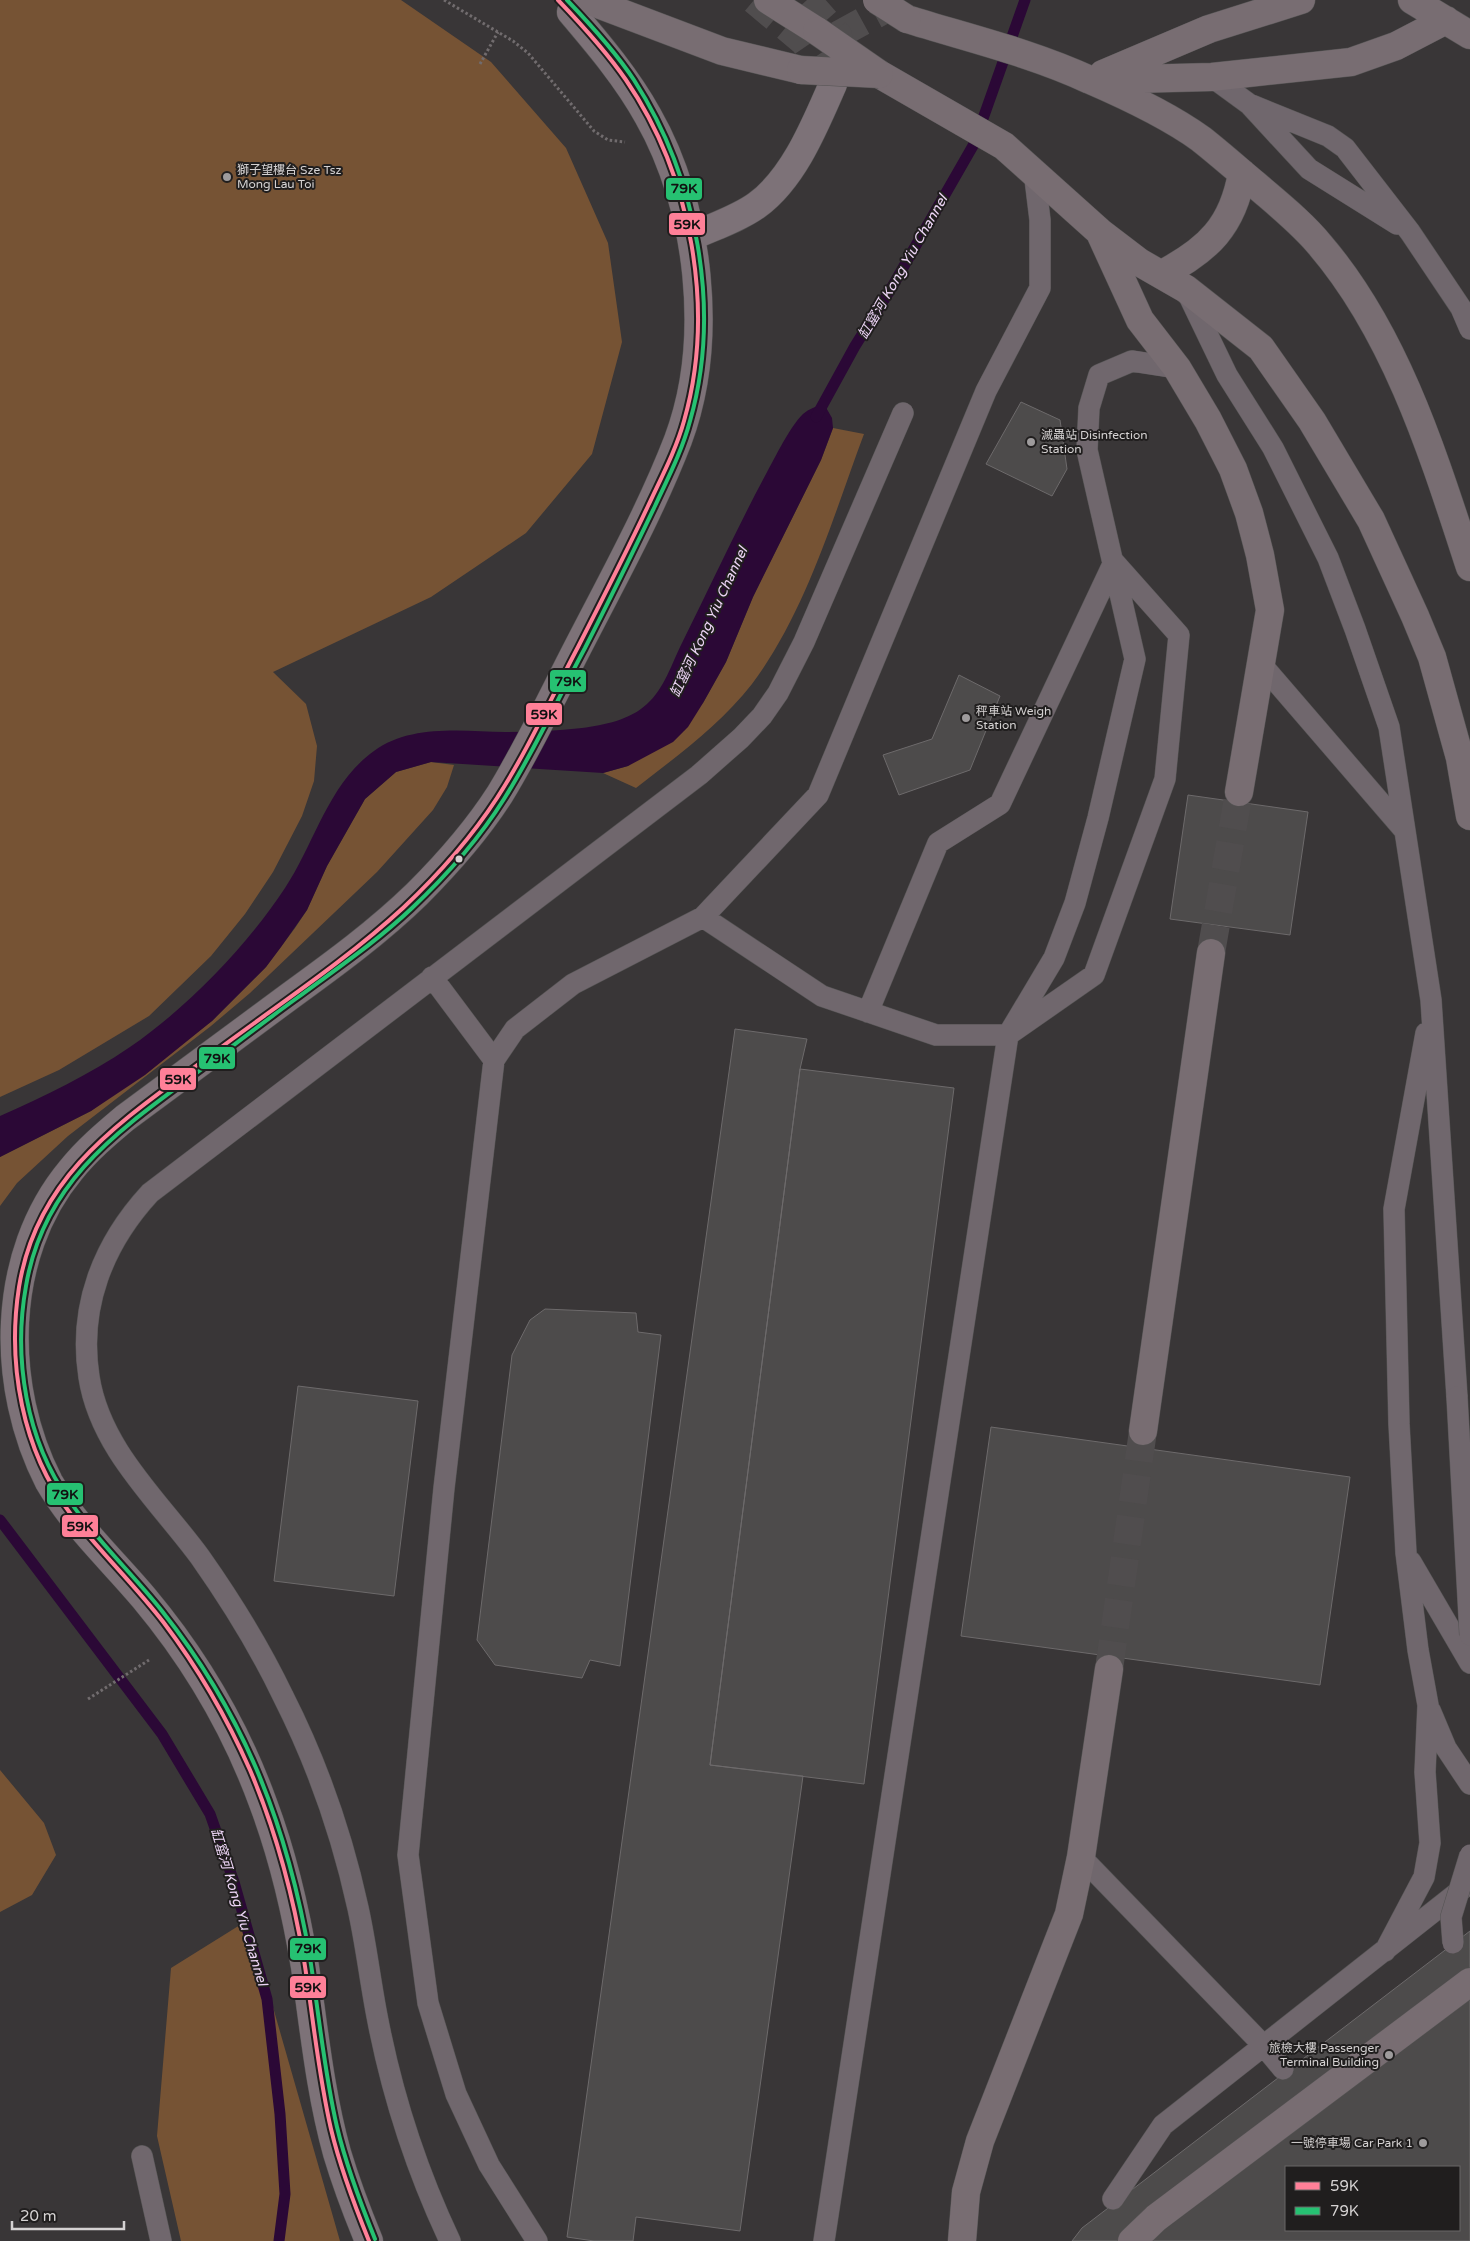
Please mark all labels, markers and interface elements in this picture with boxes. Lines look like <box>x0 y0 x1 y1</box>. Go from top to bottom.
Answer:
place label: 獅子望樓台 Sze Tsz Mong Lau Toi <box>237 163 342 191</box>
marker: 獅子望樓台 Sze Tsz Mong Lau Toi <box>221 171 233 183</box>
line badge: 79K <box>665 177 703 201</box>
text: 79K <box>671 180 698 197</box>
water label: 缸窰河 Kong Yiu Channel <box>855 191 952 342</box>
line badge: 59K <box>668 212 706 236</box>
text: 59K <box>674 216 701 233</box>
place label: 滅蟲站 Disinfection Station <box>1041 428 1148 456</box>
marker: 滅蟲站 Disinfection Station <box>1025 436 1037 448</box>
water label: 缸窰河 Kong Yiu Channel <box>667 543 752 700</box>
line badge: 79K <box>549 669 587 693</box>
text: 79K <box>555 673 582 690</box>
line badge: 59K <box>525 702 563 726</box>
place label: 秤車站 Weigh Station <box>976 704 1051 732</box>
text: 59K <box>531 706 558 723</box>
marker: 秤車站 Weigh Station <box>960 712 972 724</box>
unlabelled marker <box>454 854 464 864</box>
line badge: 79K <box>198 1046 236 1070</box>
text: 79K <box>204 1050 231 1067</box>
line badge: 59K <box>159 1067 197 1091</box>
text: 59K <box>165 1071 192 1088</box>
line badge: 79K <box>46 1482 84 1506</box>
text: 79K <box>52 1486 79 1503</box>
line badge: 59K <box>61 1514 99 1538</box>
text: 59K <box>67 1518 94 1535</box>
water label: 缸窰河 Kong Yiu Channel <box>207 1826 271 1989</box>
line badge: 79K <box>289 1937 327 1961</box>
text: 79K <box>295 1940 322 1957</box>
line badge: 59K <box>289 1975 327 1999</box>
text: 59K <box>295 1979 322 1996</box>
place label: 旅檢大樓 Passenger Terminal Building <box>1269 2041 1379 2069</box>
marker: 旅檢大樓 Passenger Terminal Building <box>1383 2049 1395 2061</box>
place label: 一號停車場 Car Park 1 <box>1291 2136 1413 2150</box>
marker: 一號停車場 Car Park 1 <box>1417 2137 1429 2149</box>
legend <box>1285 2166 1460 2231</box>
text: 59K <box>1330 2177 1359 2195</box>
scale bar <box>12 2198 125 2230</box>
text: 79K <box>1330 2202 1359 2220</box>
text: 20 m <box>20 2207 57 2225</box>

